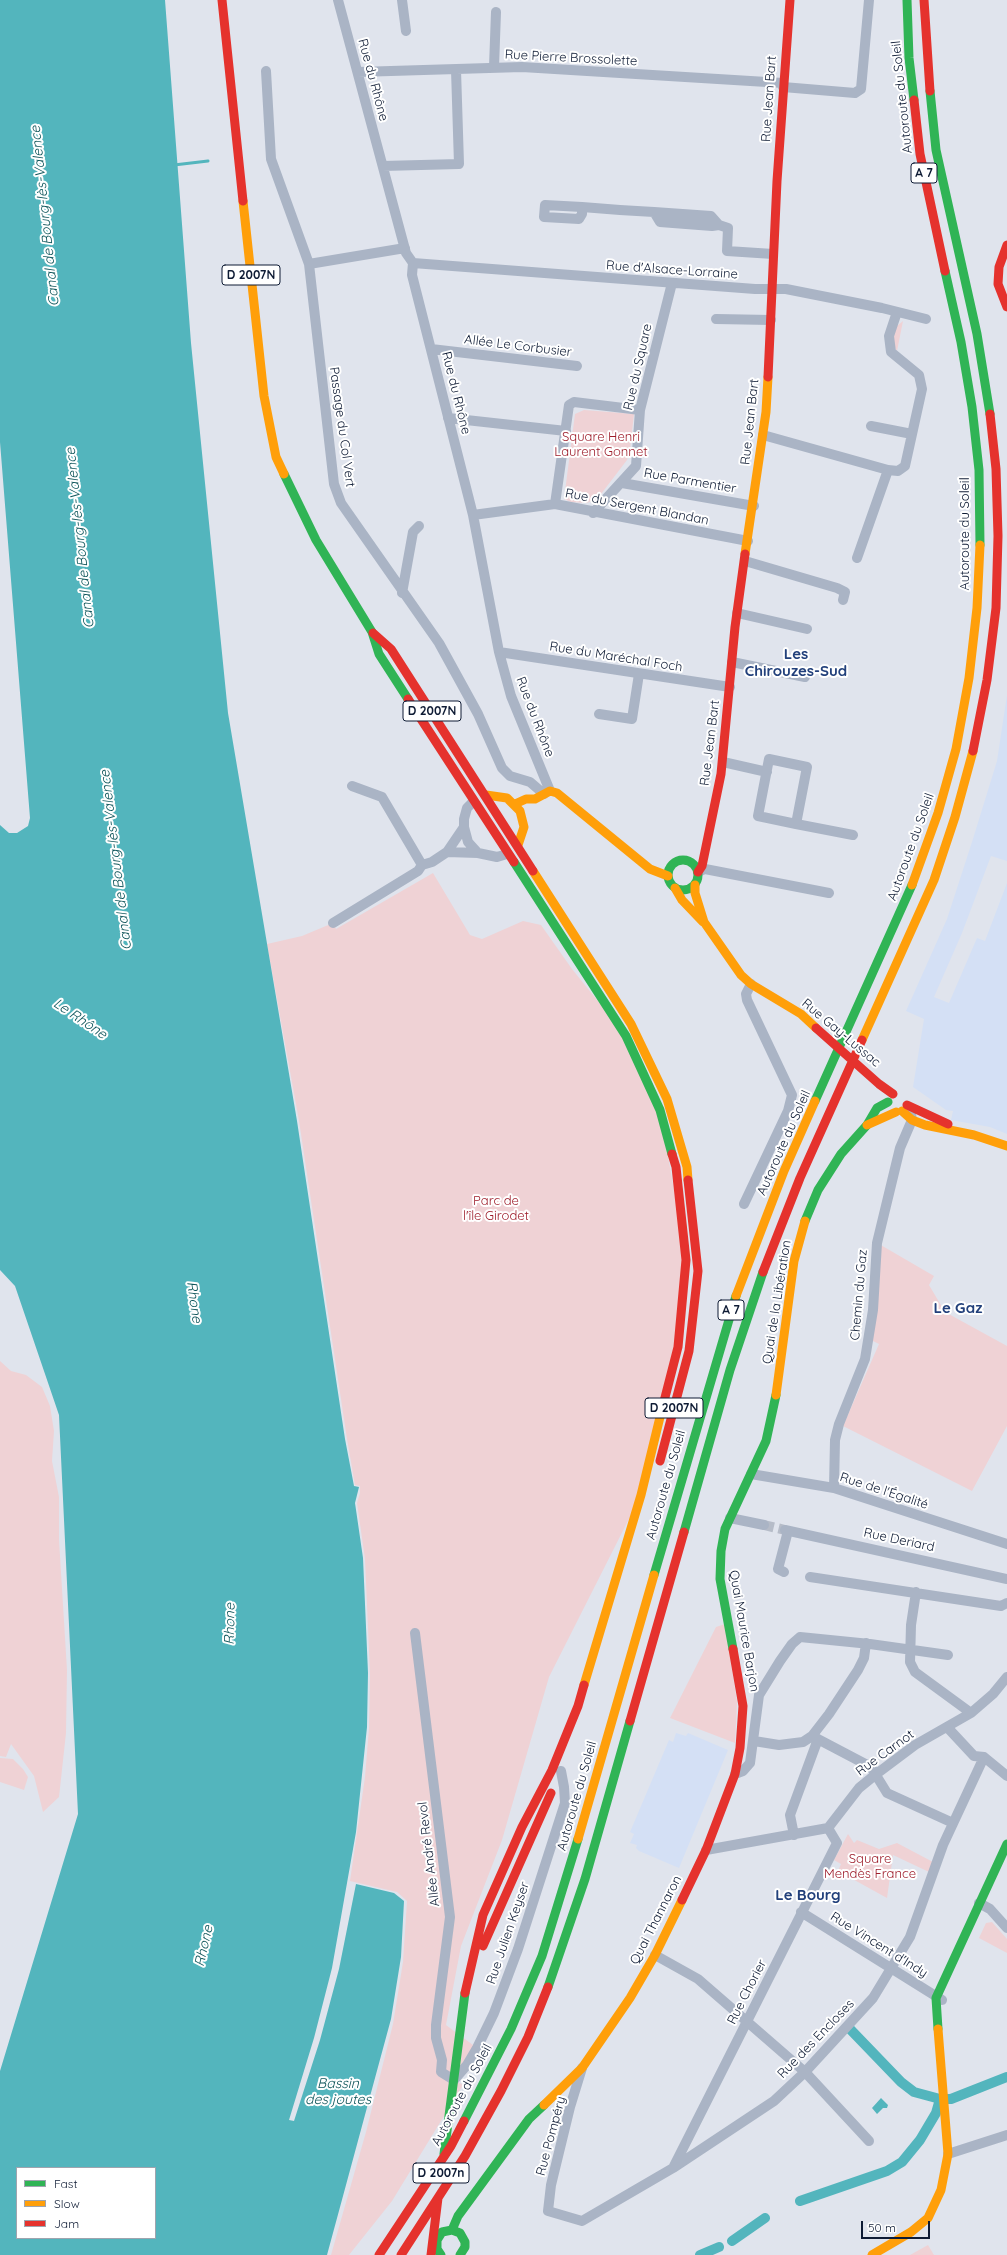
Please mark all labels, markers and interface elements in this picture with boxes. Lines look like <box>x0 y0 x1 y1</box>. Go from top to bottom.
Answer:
street label: Rue du Rhône <box>355 37 391 123</box>
street label: Autoroute du Soleil <box>888 40 916 154</box>
street label: Rue Pierre Brossolette <box>504 47 638 69</box>
street label: Rue Jean Bart <box>758 55 780 143</box>
water label: Canal de Bourg-lès-Valence <box>27 125 63 307</box>
road number: A 7 <box>911 163 937 183</box>
street label: Rue d'Alsace-Lorraine <box>606 258 738 282</box>
road number: D 2007N <box>222 265 280 285</box>
street label: Rue du Square <box>620 322 656 412</box>
street label: Allée Le Corbusier <box>463 332 573 360</box>
street label: Rue du Rhône <box>438 350 474 436</box>
street label: Passage du Col Vert <box>326 366 358 488</box>
street label: Rue Jean Bart <box>738 378 762 466</box>
park label: Square Henri Laurent Gonnet <box>554 429 648 460</box>
water label: Canal de Bourg-lès-Valence <box>62 447 98 629</box>
street label: Rue Parmentier <box>643 465 737 497</box>
street label: Autoroute du Soleil <box>957 477 973 591</box>
street label: Rue du Sergent Blandan <box>564 485 710 529</box>
street label: Rue du Maréchal Foch <box>548 639 684 675</box>
district label: Les Chirouzes-Sud <box>745 645 847 680</box>
street label: Rue du Rhône <box>513 675 557 759</box>
street label: Rue Jean Bart <box>697 699 723 787</box>
road number: D 2007N <box>403 701 461 721</box>
water label: Canal de Bourg-lès-Valence <box>97 769 135 951</box>
street label: Autoroute du Soleil <box>884 791 938 903</box>
water label: Le Rhône <box>50 995 110 1043</box>
street label: Rue Gay-Lussac <box>799 996 883 1070</box>
street label: Autoroute du Soleil <box>754 1088 814 1198</box>
park label: Parc de l'île Girodet <box>463 1193 529 1224</box>
street label: Quai de la Libération <box>760 1239 794 1365</box>
street label: Chemin du Gaz <box>847 1249 871 1341</box>
water label: Rhone <box>183 1280 205 1324</box>
district label: Le Gaz <box>934 1299 982 1317</box>
road number: A 7 <box>718 1300 744 1320</box>
road number: D 2007N <box>645 1398 703 1418</box>
street label: Autoroute du Soleil <box>643 1428 689 1542</box>
street label: Rue de l'Égalité <box>838 1469 930 1513</box>
street label: Rue Deriard <box>862 1525 936 1555</box>
street label: Quai Maurice Barjon <box>726 1569 762 1693</box>
water label: Rhone <box>221 1603 239 1645</box>
street label: Rue Carnot <box>853 1727 917 1779</box>
street label: Autoroute du Soleil <box>554 1739 600 1853</box>
street label: Allée André Revol <box>415 1801 443 1907</box>
park label: Square Mendès France <box>824 1851 916 1882</box>
street label: Quai Thannaron <box>627 1873 685 1967</box>
street label: Rue Julien Keyser <box>483 1880 533 1986</box>
district label: Le Bourg <box>775 1886 841 1904</box>
street label: Rue Vincent d'Indy <box>827 1909 931 1981</box>
water label: Rhone <box>191 1924 217 1968</box>
street label: Rue Chorier <box>724 1957 770 2027</box>
street label: Rue des Encloses <box>774 1996 858 2082</box>
street label: Autoroute du Soleil <box>429 2041 495 2149</box>
water label: Bassin des joutes <box>305 2076 371 2108</box>
street label: Rue Pompéry <box>533 2094 569 2178</box>
road number: D 2007n <box>413 2163 469 2183</box>
legend <box>16 2167 156 2239</box>
text: Fast <box>54 2176 78 2191</box>
text: Slow <box>54 2196 80 2211</box>
scale bar <box>863 2213 932 2239</box>
text: Jam <box>54 2216 79 2231</box>
text: 50 m <box>868 2220 896 2235</box>

